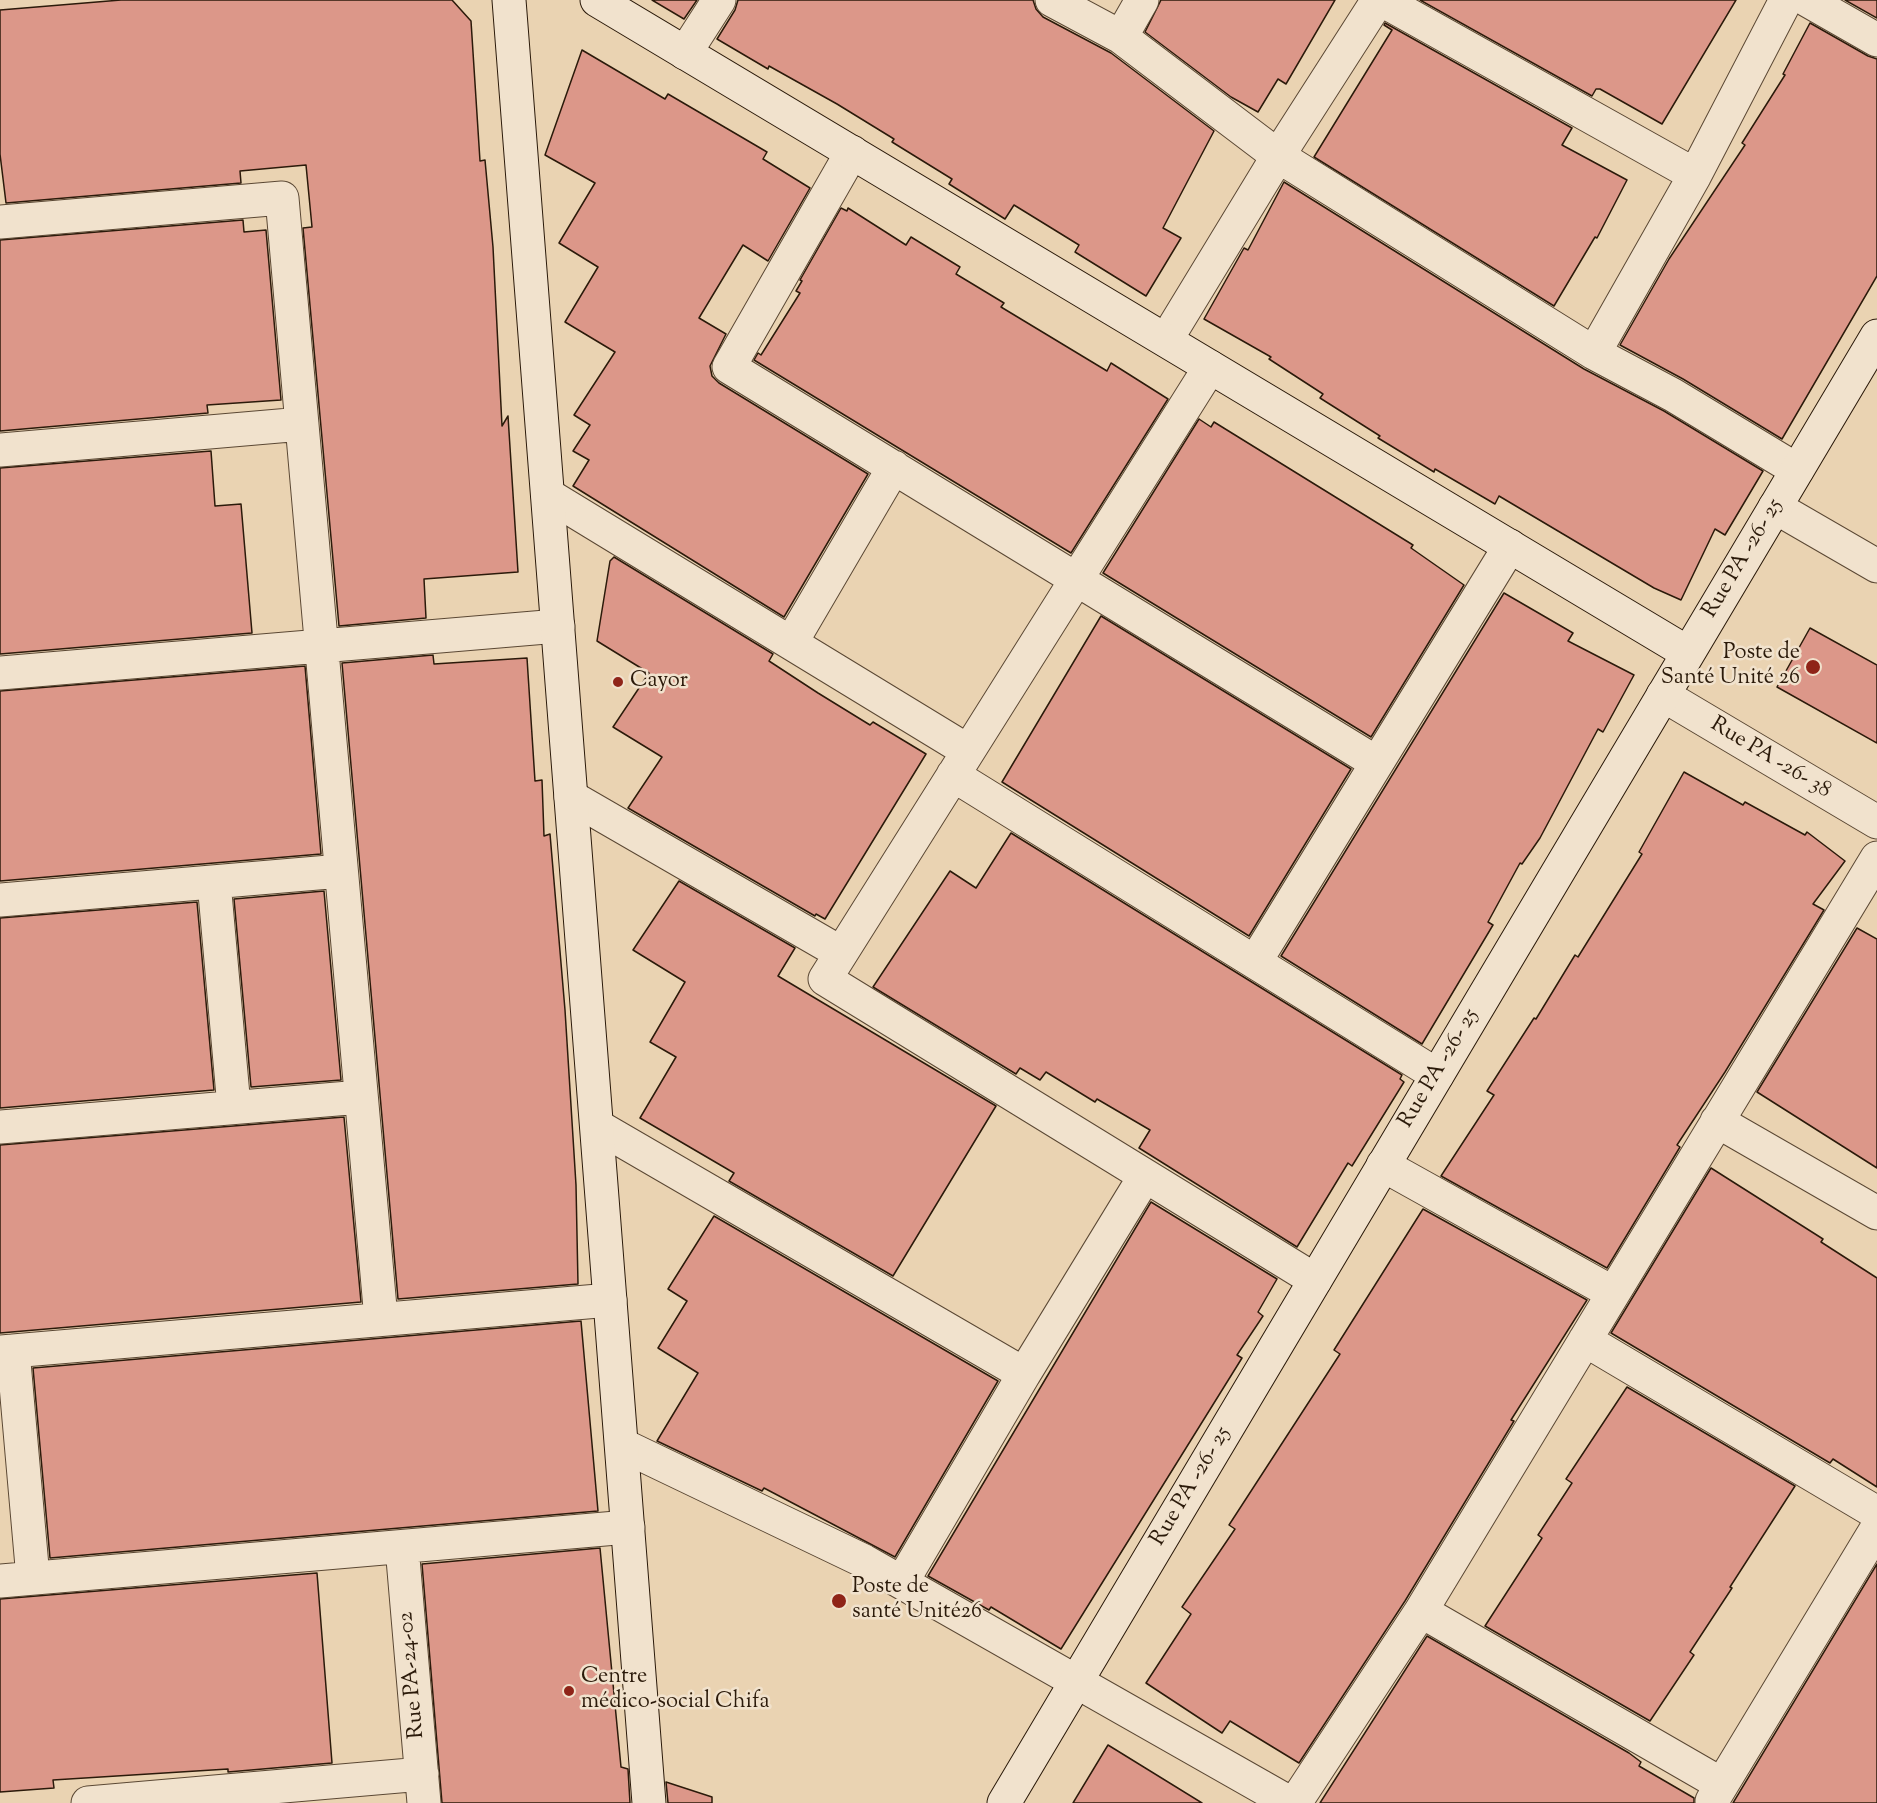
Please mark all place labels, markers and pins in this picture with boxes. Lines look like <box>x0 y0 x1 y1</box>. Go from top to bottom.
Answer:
place label: Poste de Santé Unité 26 <box>1661 641 1800 692</box>
marker: Poste de Santé Unité 26 <box>1804 658 1822 676</box>
place label: Cayor <box>630 669 688 695</box>
marker: Cayor <box>611 675 625 689</box>
place label: Poste de santé Unité26 <box>852 1575 982 1627</box>
marker: Poste de santé Unité26 <box>830 1592 848 1610</box>
place label: Centre médico-social Chifa <box>581 1665 770 1717</box>
marker: Centre médico-social Chifa <box>562 1684 576 1698</box>

